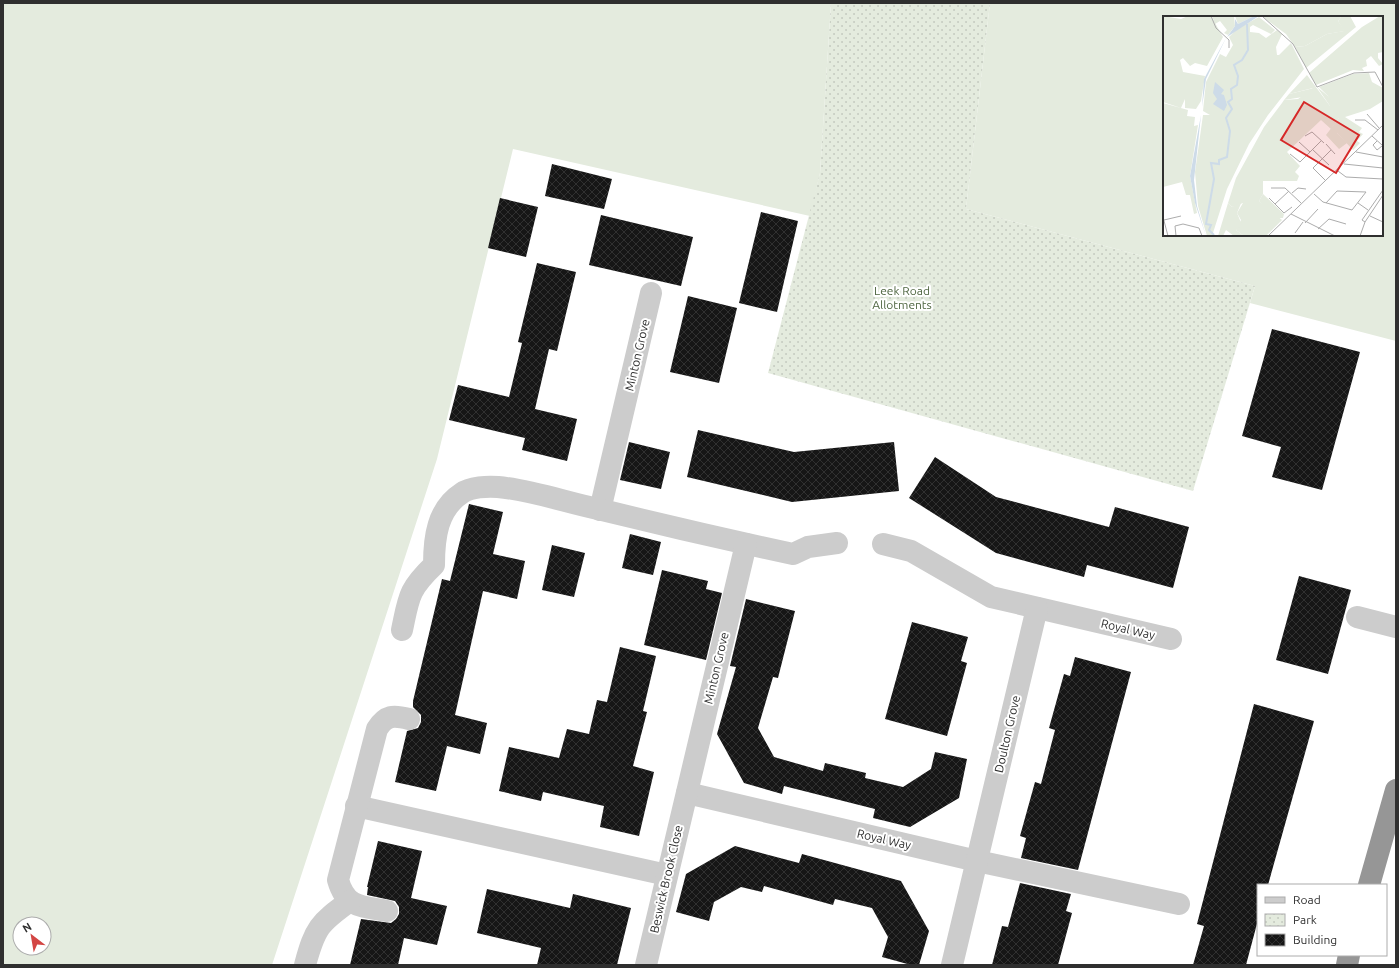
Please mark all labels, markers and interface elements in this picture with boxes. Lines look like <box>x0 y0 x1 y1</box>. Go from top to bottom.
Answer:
inset map <box>1163 16 1383 236</box>
park label: Leek Road Allotments <box>872 284 932 311</box>
street label: Minton Grove <box>622 318 652 392</box>
street label: Royal Way <box>1100 616 1157 642</box>
street label: Minton Grove <box>701 631 731 705</box>
street label: Doulton Grove <box>992 694 1022 774</box>
street label: Beswick Brook Close <box>647 824 685 934</box>
street label: Royal Way <box>856 826 913 852</box>
legend <box>1257 884 1387 956</box>
text: Road <box>1293 893 1321 906</box>
text: Park <box>1293 913 1317 926</box>
north arrow <box>12 916 52 956</box>
text: N <box>20 920 33 935</box>
text: Building <box>1293 933 1337 946</box>

